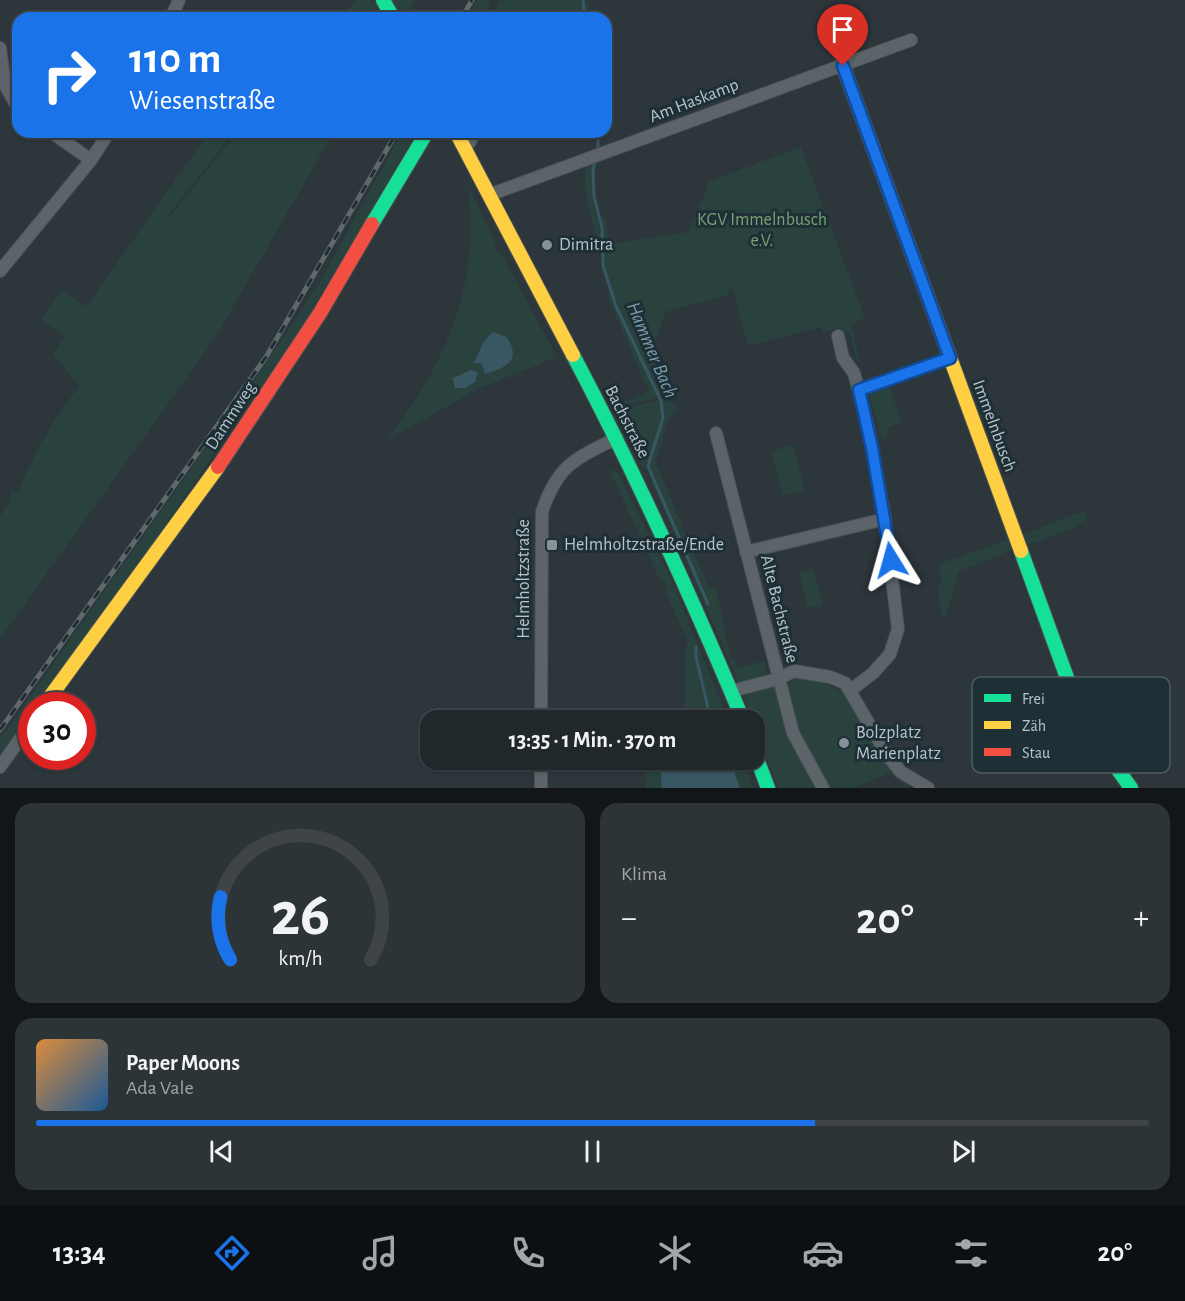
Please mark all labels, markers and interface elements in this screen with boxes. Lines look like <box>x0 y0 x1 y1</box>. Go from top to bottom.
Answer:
pin <box>817 4 868 66</box>
icon: arrive <box>826 13 859 46</box>
icon: right <box>30 36 108 114</box>
text: 110 m <box>129 38 221 80</box>
street label: Am Haskamp <box>647 76 741 126</box>
text: Wiesenstraße <box>129 87 275 114</box>
park label: KGV Immelnbusch e.V. <box>697 211 827 250</box>
place label: Dimitra <box>559 236 613 254</box>
marker: Dimitra <box>540 238 554 252</box>
water label: Hammer Bach <box>623 299 681 401</box>
street label: Immelnbusch <box>969 377 1019 475</box>
street label: Dammweg <box>203 379 260 453</box>
street label: Bachstraße <box>601 383 653 461</box>
street label: Helmholtzstraße <box>515 519 533 639</box>
position arrow <box>859 528 923 592</box>
place label: Helmholtzstraße/Ende <box>564 536 724 554</box>
marker: Helmholtzstraße/Ende <box>545 538 559 552</box>
street label: Alte Bachstraße <box>757 553 801 665</box>
legend <box>972 677 1170 773</box>
text: Frei <box>1022 691 1045 707</box>
speed limit sign: 30 <box>18 692 96 770</box>
text: Zäh <box>1022 718 1046 734</box>
place label: Bolzplatz Marienplatz <box>856 724 941 763</box>
text: 13:35 · 1 Min. · 370 m <box>509 729 676 751</box>
marker: Bolzplatz Marienplatz <box>837 736 851 750</box>
text: Stau <box>1022 745 1050 761</box>
text: Klima <box>621 864 667 884</box>
text: 26 <box>270 884 330 946</box>
text: 20° <box>856 897 914 942</box>
text: − <box>621 902 637 935</box>
text: + <box>1133 902 1149 935</box>
text: km/h <box>278 948 322 969</box>
text: Paper Moons <box>126 1052 240 1074</box>
text: Ada Vale <box>126 1078 194 1098</box>
icon: previous <box>205 1135 238 1168</box>
icon: pause <box>576 1135 609 1168</box>
icon: next <box>947 1135 980 1168</box>
icon: directions <box>211 1232 253 1274</box>
icon: music <box>359 1232 401 1274</box>
icon: phone <box>507 1232 549 1274</box>
icon: climate <box>654 1232 696 1274</box>
icon: car <box>802 1232 844 1274</box>
icon: filters <box>950 1232 992 1274</box>
text: 13:34 <box>53 1239 106 1266</box>
text: 20° <box>1097 1239 1132 1266</box>

